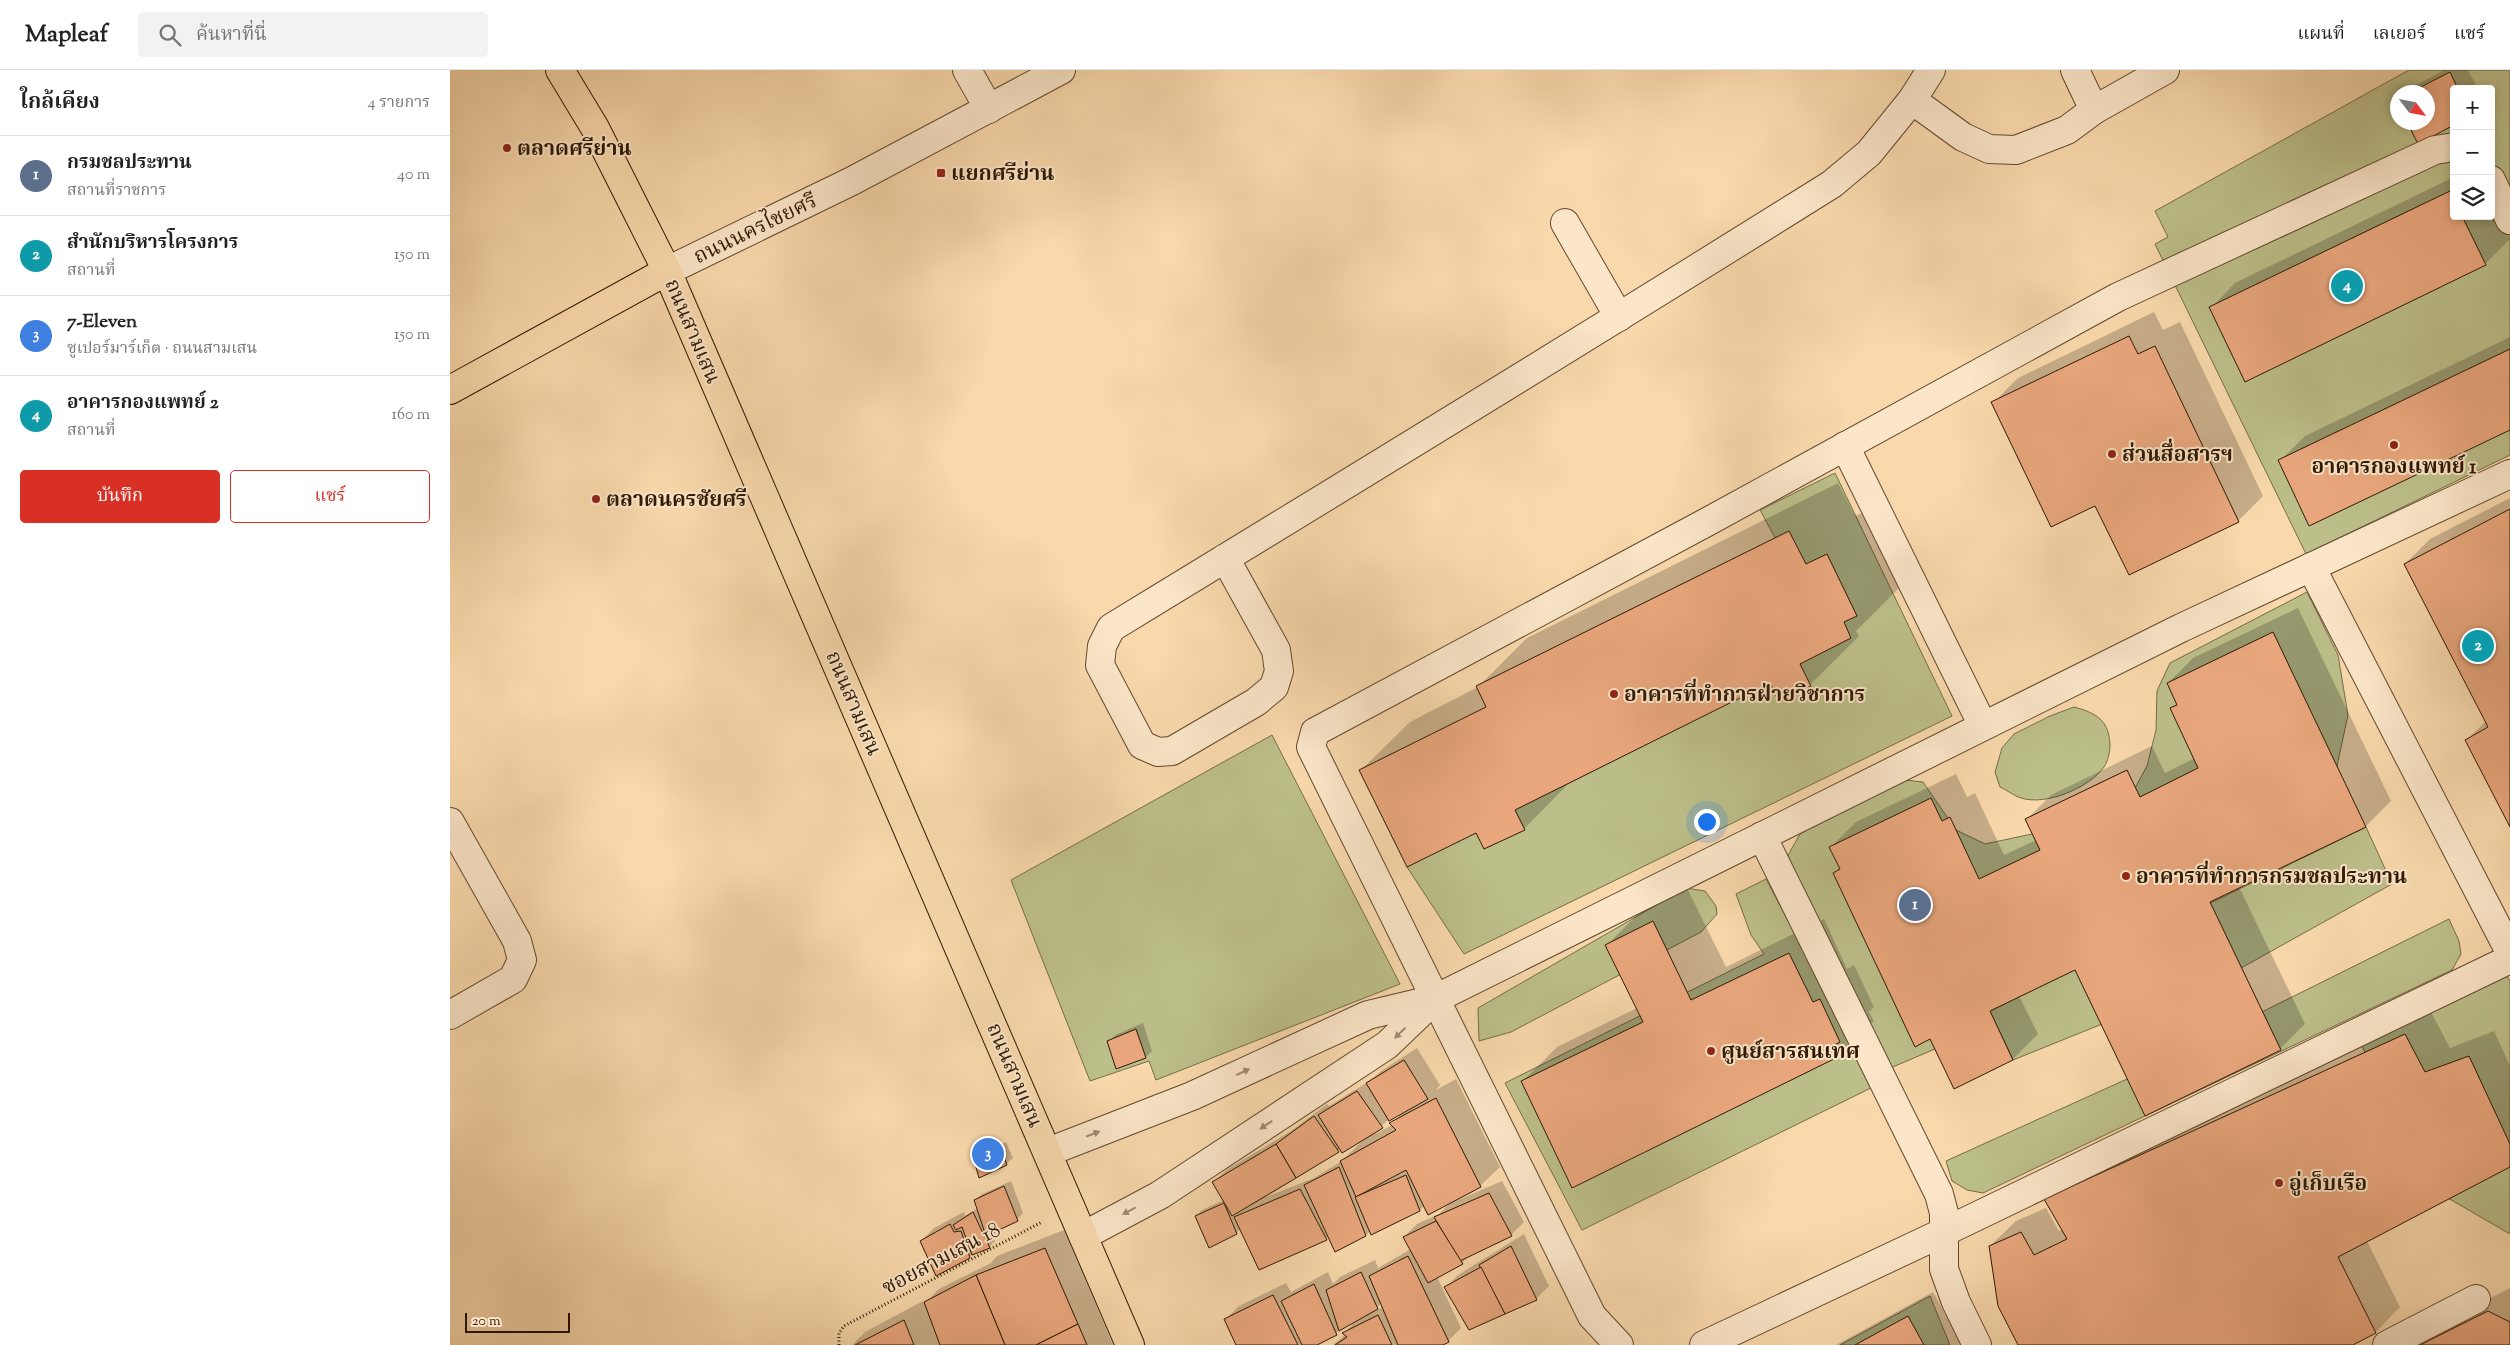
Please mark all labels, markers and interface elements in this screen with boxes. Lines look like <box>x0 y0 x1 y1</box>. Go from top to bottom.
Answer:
search box <box>138 12 488 57</box>
text: Mapleaf <box>25 18 108 52</box>
icon: search <box>156 21 184 49</box>
text: ค้นหาที่นี่ <box>196 22 267 49</box>
text: แผนที่ <box>2297 22 2345 48</box>
text: เลเยอร์ <box>2373 22 2426 48</box>
text: แชร์ <box>2454 22 2485 48</box>
north arrow <box>2390 85 2435 130</box>
map controls <box>2450 85 2495 220</box>
button: + <box>2450 85 2495 130</box>
text: ใกล้เคียง <box>20 88 100 118</box>
text: 4 รายการ <box>368 92 430 115</box>
button: − <box>2450 130 2495 175</box>
place label: ตลาดศรีย่าน <box>517 135 631 165</box>
marker: ตลาดศรีย่าน <box>501 142 513 154</box>
text: กรมชลประทาน <box>67 150 192 177</box>
place label: แยกศรีย่าน <box>951 160 1054 190</box>
text: 1 <box>33 164 39 187</box>
text: 40 m <box>397 164 430 187</box>
marker: แยกศรีย่าน <box>935 167 947 179</box>
button: layers <box>2450 175 2495 220</box>
text: สถานที่ราชการ <box>67 180 166 203</box>
street label: ถนนนครไชยศรี <box>688 185 823 273</box>
text: สำนักบริหารโครงการ <box>67 230 238 257</box>
text: 2 <box>32 244 40 267</box>
text: 150 m <box>394 244 430 267</box>
text: สถานที่ <box>67 260 115 283</box>
pin: 4 <box>2331 267 2363 305</box>
street label: ถนนสามเสน <box>656 275 727 389</box>
text: 7-Eleven <box>67 309 137 336</box>
text: 3 <box>33 324 39 347</box>
text: 150 m <box>394 324 430 347</box>
text: ซูเปอร์มาร์เก็ต · ถนนสามเสน <box>67 338 257 361</box>
text: อาคารกองแพทย์ 2 <box>67 390 219 417</box>
text: 4 <box>32 404 40 427</box>
text: 160 m <box>392 404 430 427</box>
text: สถานที่ <box>67 420 115 443</box>
place label: ส่วนสื่อสารฯ <box>2122 438 2233 471</box>
marker: อาคารกองแพทย์ 1 <box>2388 439 2400 451</box>
marker: ส่วนสื่อสารฯ <box>2106 448 2118 460</box>
place label: อาคารกองแพทย์ 1 <box>2312 453 2477 483</box>
button: บันทึก <box>20 470 220 523</box>
button: แชร์ <box>230 470 430 523</box>
place label: ตลาดนครชัยศรี <box>606 486 747 516</box>
marker: ตลาดนครชัยศรี <box>590 493 602 505</box>
pin: 2 <box>2462 627 2494 665</box>
street label: ถนนสามเสน <box>817 647 888 761</box>
place label: อาคารที่ทำการฝ่ายวิชาการ <box>1624 678 1865 711</box>
marker: อาคารที่ทำการฝ่ายวิชาการ <box>1608 688 1620 700</box>
your location <box>1694 809 1720 835</box>
place label: อาคารที่ทำการกรมชลประทาน <box>2136 860 2407 893</box>
marker: อาคารที่ทำการกรมชลประทาน <box>2120 870 2132 882</box>
pin: 1 <box>1899 886 1931 924</box>
street label: ถนนสามเสน <box>978 1019 1049 1133</box>
one-way arrow <box>1394 1027 1406 1039</box>
place label: ศูนย์สารสนเทศ <box>1721 1038 1860 1068</box>
marker: ศูนย์สารสนเทศ <box>1705 1045 1717 1057</box>
one-way arrow <box>1236 1068 1250 1076</box>
one-way arrow <box>1259 1120 1273 1130</box>
one-way arrow <box>1086 1130 1101 1138</box>
pin: 3 <box>972 1135 1004 1173</box>
place label: อู่เก็บเรือ <box>2289 1170 2367 1200</box>
marker: อู่เก็บเรือ <box>2273 1177 2285 1189</box>
one-way arrow <box>1122 1207 1135 1216</box>
street label: ซอยสามเสน 18 <box>877 1216 1007 1304</box>
scale bar <box>465 1310 570 1333</box>
text: 20 m <box>472 1312 501 1332</box>

